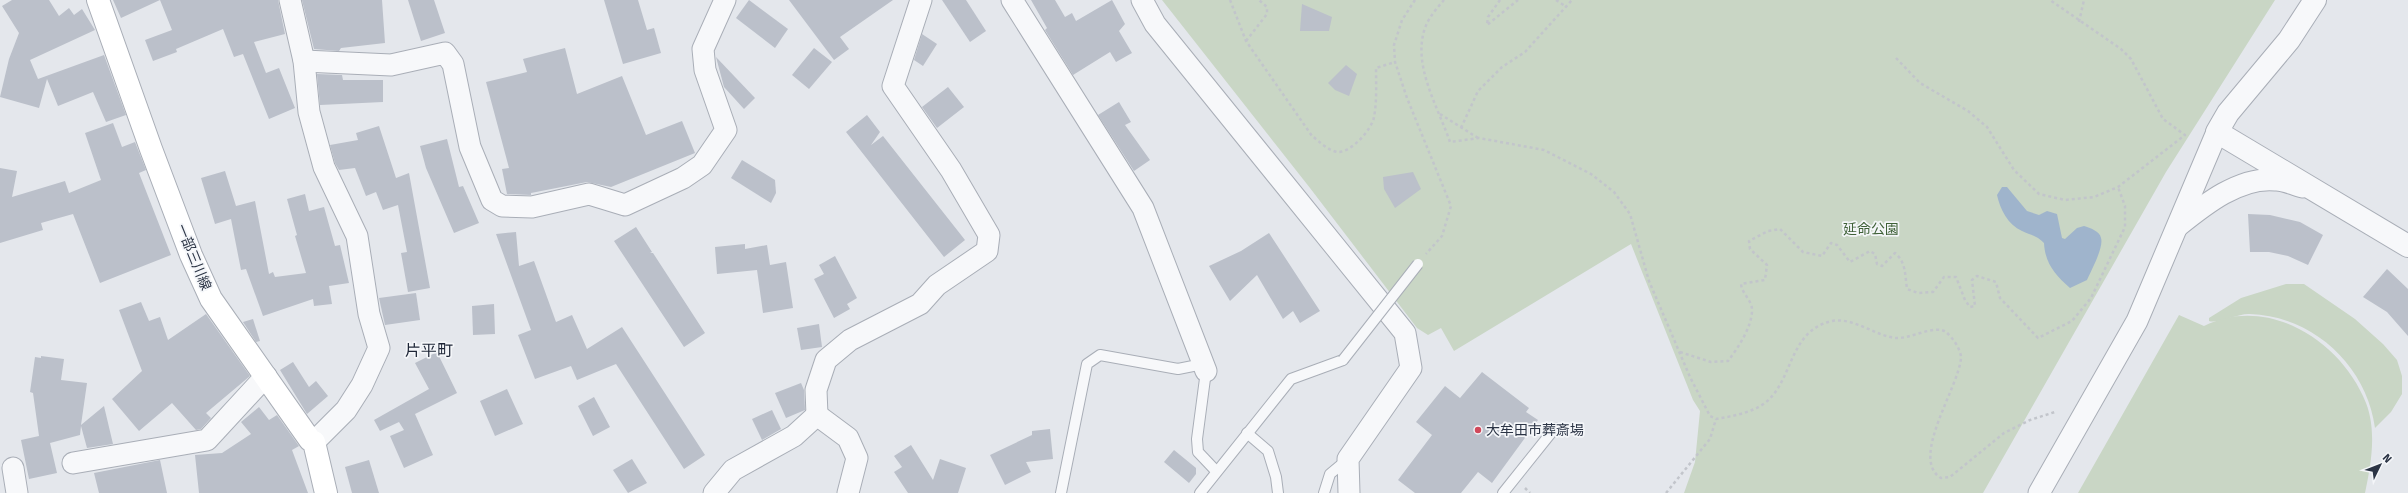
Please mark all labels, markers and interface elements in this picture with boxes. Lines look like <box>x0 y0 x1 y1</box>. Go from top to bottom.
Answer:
park label: 延命公園 <box>1843 221 1899 238</box>
street label: 一部三川線 <box>173 222 215 293</box>
district label: 片平町 <box>405 341 453 360</box>
place label: 大牟田市葬斎場 <box>1486 422 1584 439</box>
marker: 大牟田市葬斎場 <box>1473 425 1483 435</box>
north arrow <box>2360 445 2400 485</box>
text: N <box>2380 451 2394 466</box>

